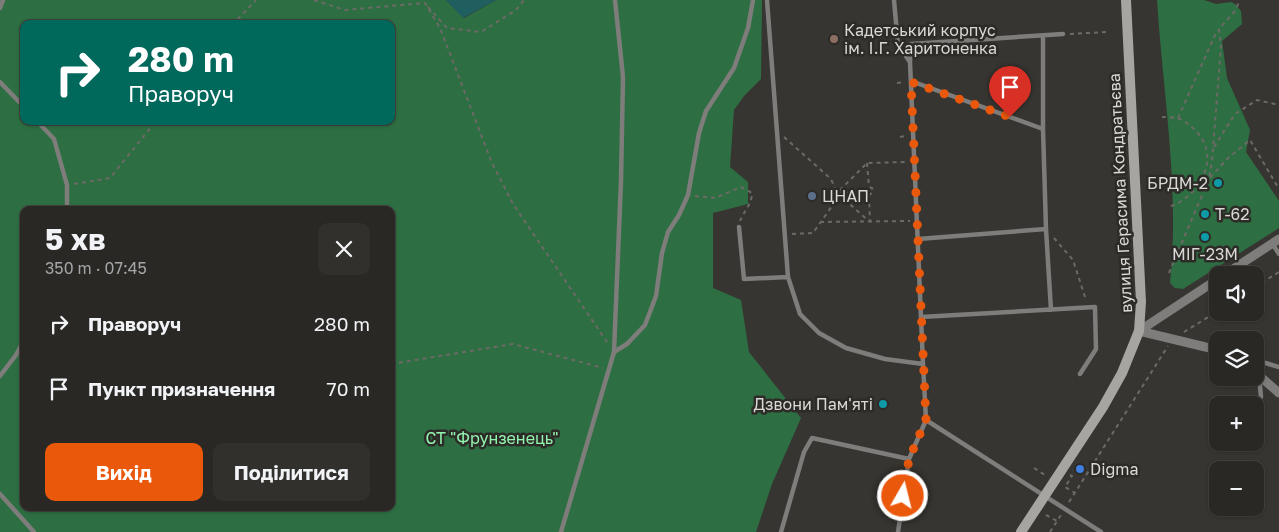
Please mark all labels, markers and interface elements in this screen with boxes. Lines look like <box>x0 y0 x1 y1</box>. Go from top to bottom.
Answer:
place label: Кадетський корпус ім. І.Г. Харитоненка <box>844 20 997 58</box>
marker: Кадетський корпус ім. І.Г. Харитоненка <box>828 33 840 45</box>
text: 280 m <box>128 38 234 80</box>
icon: right <box>45 40 110 105</box>
pin <box>989 66 1031 117</box>
icon: arrive <box>996 73 1024 101</box>
street label: вулиця Герасима Кондратьєва <box>1104 73 1136 313</box>
text: Праворуч <box>128 80 234 107</box>
place label: БРДМ-2 <box>1147 173 1208 193</box>
marker: БРДМ-2 <box>1212 177 1224 189</box>
place label: ЦНАП <box>822 186 869 206</box>
marker: ЦНАП <box>806 190 818 202</box>
place label: Т-62 <box>1215 204 1249 224</box>
marker: Т-62 <box>1199 208 1211 220</box>
text: 5 хв <box>45 221 106 257</box>
button: close <box>318 223 370 275</box>
marker: МІГ-23М <box>1199 231 1211 243</box>
place label: МІГ-23М <box>1172 244 1238 264</box>
text: 350 m · 07:45 <box>45 258 147 278</box>
map controls <box>1209 266 1264 516</box>
button: sound <box>1209 266 1264 321</box>
icon: right <box>45 310 73 338</box>
text: Праворуч <box>88 312 181 335</box>
text: 280 m <box>314 312 370 335</box>
button: layers <box>1209 331 1264 386</box>
icon: arrive <box>45 375 73 403</box>
text: Пункт призначення <box>88 377 275 400</box>
text: 70 m <box>327 377 370 400</box>
place label: Дзвони Пам'яті <box>754 394 873 414</box>
button: + <box>1209 396 1264 451</box>
marker: Дзвони Пам'яті <box>877 398 889 410</box>
park label: СТ "Фрунзенець" <box>425 428 559 448</box>
button: Вихід <box>45 443 203 501</box>
button: Поділитися <box>213 443 370 501</box>
place label: Digma <box>1090 459 1139 479</box>
button: − <box>1209 461 1264 516</box>
marker: Digma <box>1074 463 1086 475</box>
position arrow <box>876 469 928 521</box>

